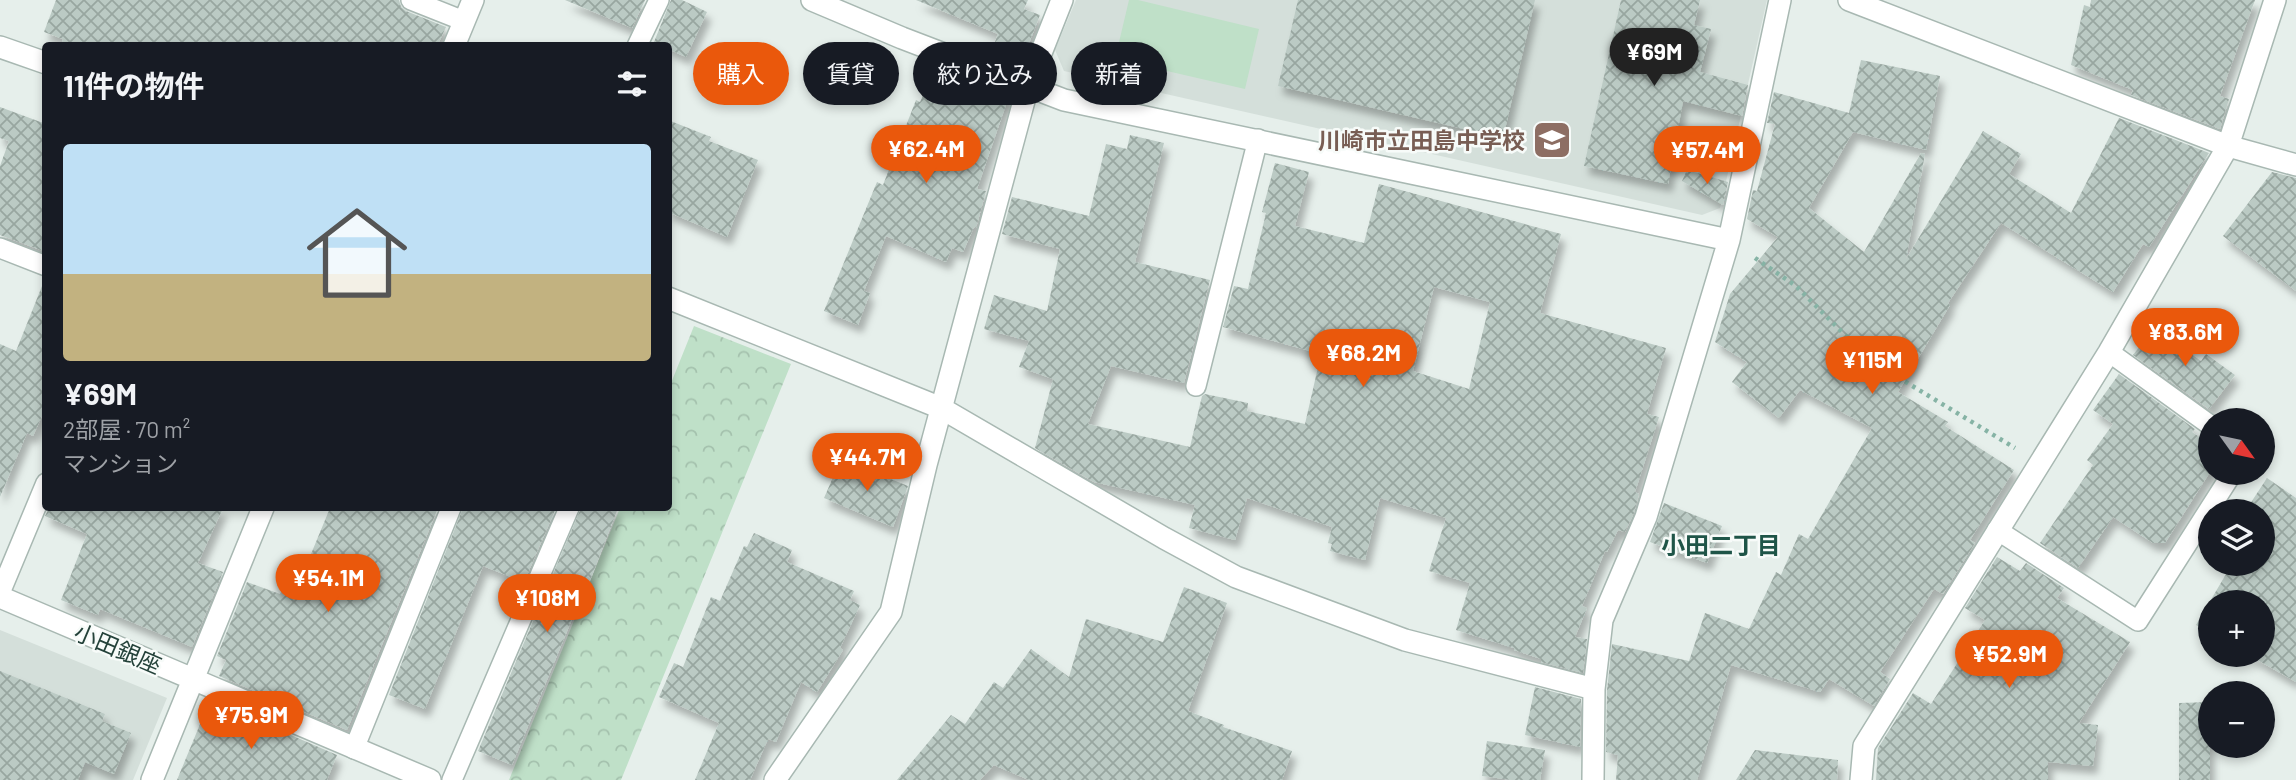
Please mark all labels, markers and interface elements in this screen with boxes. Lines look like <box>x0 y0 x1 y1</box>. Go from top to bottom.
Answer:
pin: ¥69M <box>1613 28 1695 88</box>
text: ¥69M <box>1626 37 1682 65</box>
chip: 購入 <box>693 42 789 105</box>
chip: 賃貸 <box>803 42 899 105</box>
chip: 絞り込み <box>913 42 1057 105</box>
chip: 新着 <box>1071 42 1167 105</box>
icon: filters <box>613 65 651 103</box>
text: 11件の物件 <box>63 67 204 103</box>
school or university icon: 川崎市立田島中学校 <box>1531 119 1573 161</box>
pin: ¥62.4M <box>869 125 983 185</box>
place label: 川崎市立田島中学校 <box>1318 126 1525 154</box>
pin: ¥57.4M <box>1650 127 1764 186</box>
text: ¥62.4M <box>887 134 965 162</box>
text: ¥57.4M <box>1670 135 1744 163</box>
icon: home <box>294 190 420 316</box>
pin: ¥83.6M <box>2128 308 2242 368</box>
text: ¥83.6M <box>2147 317 2223 345</box>
pin: ¥68.2M <box>1306 330 1420 389</box>
pin: ¥115M <box>1823 336 1921 396</box>
text: ¥68.2M <box>1325 338 1401 366</box>
text: ¥115M <box>1841 345 1903 373</box>
text: ¥69M <box>63 375 137 411</box>
north arrow <box>2198 408 2275 485</box>
map controls <box>2198 408 2275 758</box>
text: 2部屋 · 70 m² <box>63 415 190 443</box>
pin: ¥44.7M <box>810 434 924 493</box>
text: ¥44.7M <box>828 442 906 470</box>
text: マンション <box>63 449 178 477</box>
button: layers <box>2198 499 2275 576</box>
district label: 小田二丁目 <box>1661 530 1781 559</box>
pin: ¥54.1M <box>271 554 385 614</box>
text: ¥54.1M <box>292 563 364 591</box>
pin: ¥108M <box>498 574 596 634</box>
text: ¥108M <box>514 583 580 611</box>
button: + <box>2198 590 2275 667</box>
street label: 小田銀座 <box>70 617 166 679</box>
pin: ¥52.9M <box>1952 630 2066 690</box>
text: ¥52.9M <box>1971 639 2047 667</box>
button: − <box>2198 681 2275 758</box>
pin: ¥75.9M <box>194 692 308 751</box>
text: ¥75.9M <box>214 700 288 728</box>

